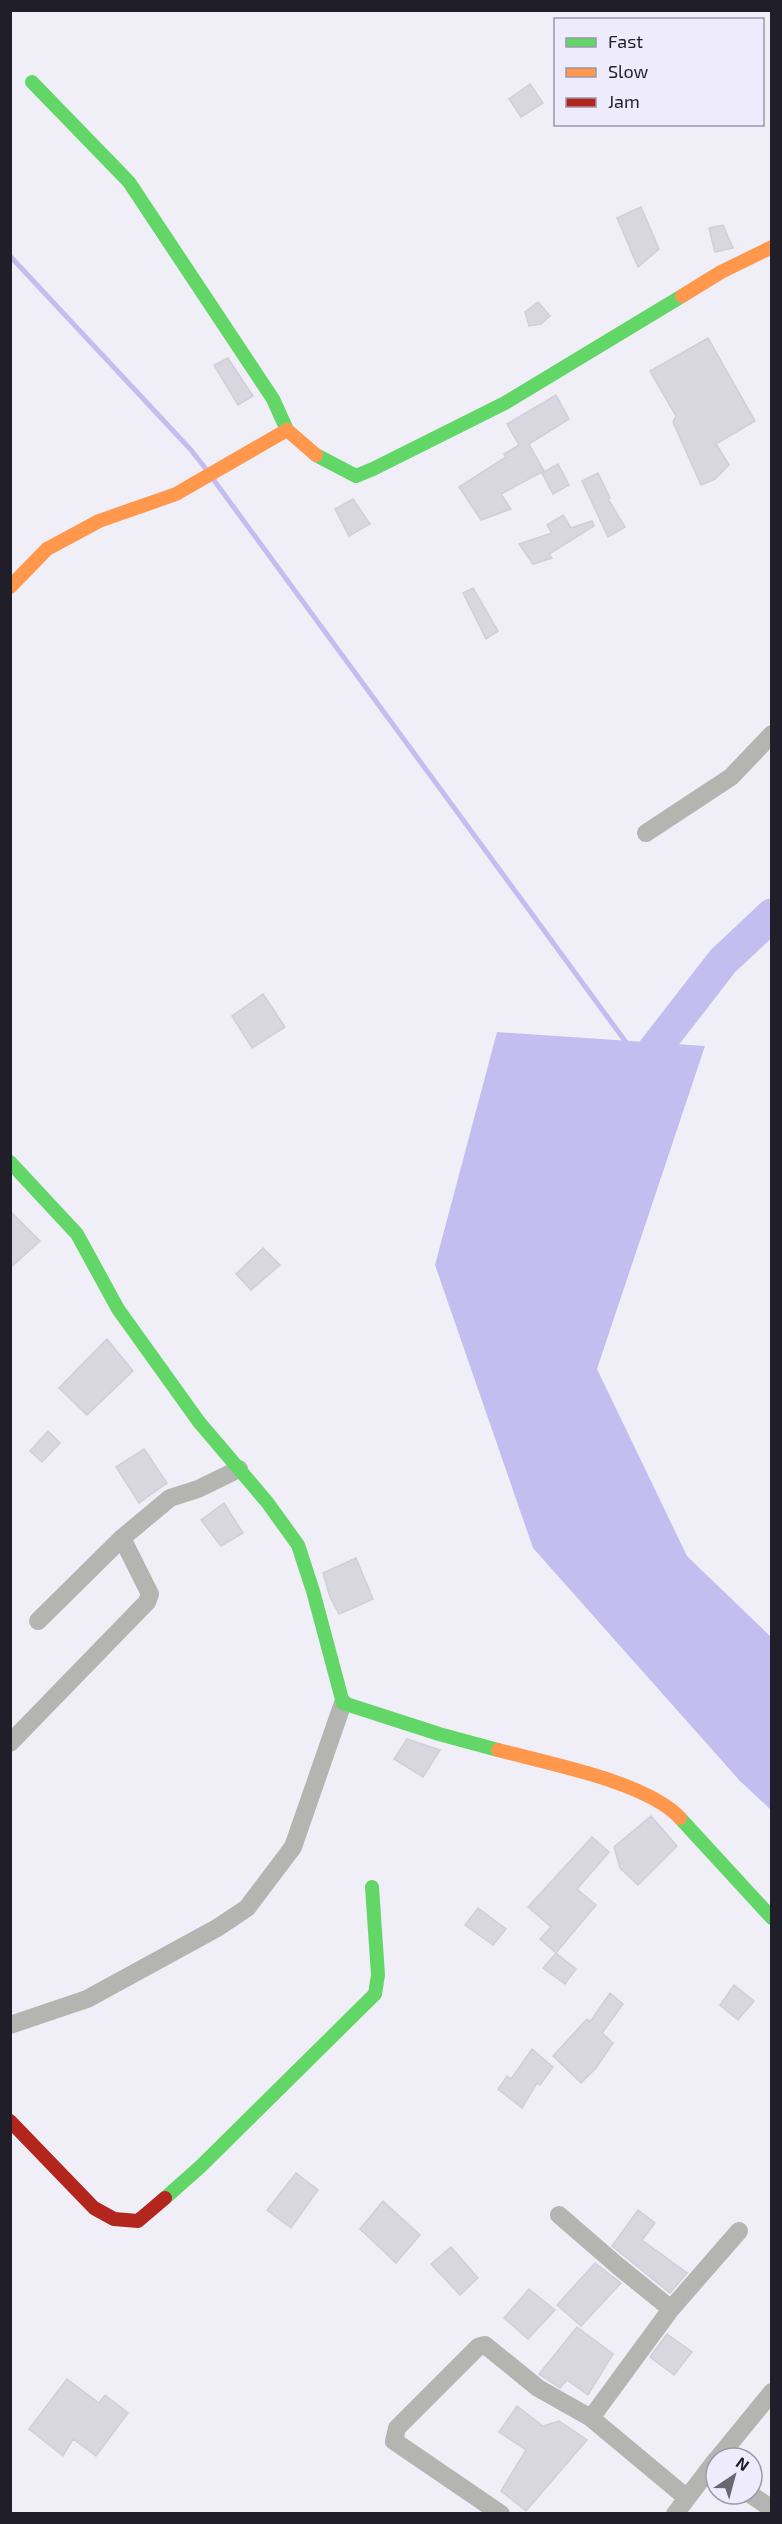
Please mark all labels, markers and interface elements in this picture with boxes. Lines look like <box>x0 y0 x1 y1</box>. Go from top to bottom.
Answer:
legend <box>554 18 764 126</box>
text: Fast <box>608 30 643 52</box>
text: Slow <box>608 60 649 82</box>
text: Jam <box>608 90 640 112</box>
north arrow <box>704 2446 764 2506</box>
text: N <box>733 2452 753 2475</box>

